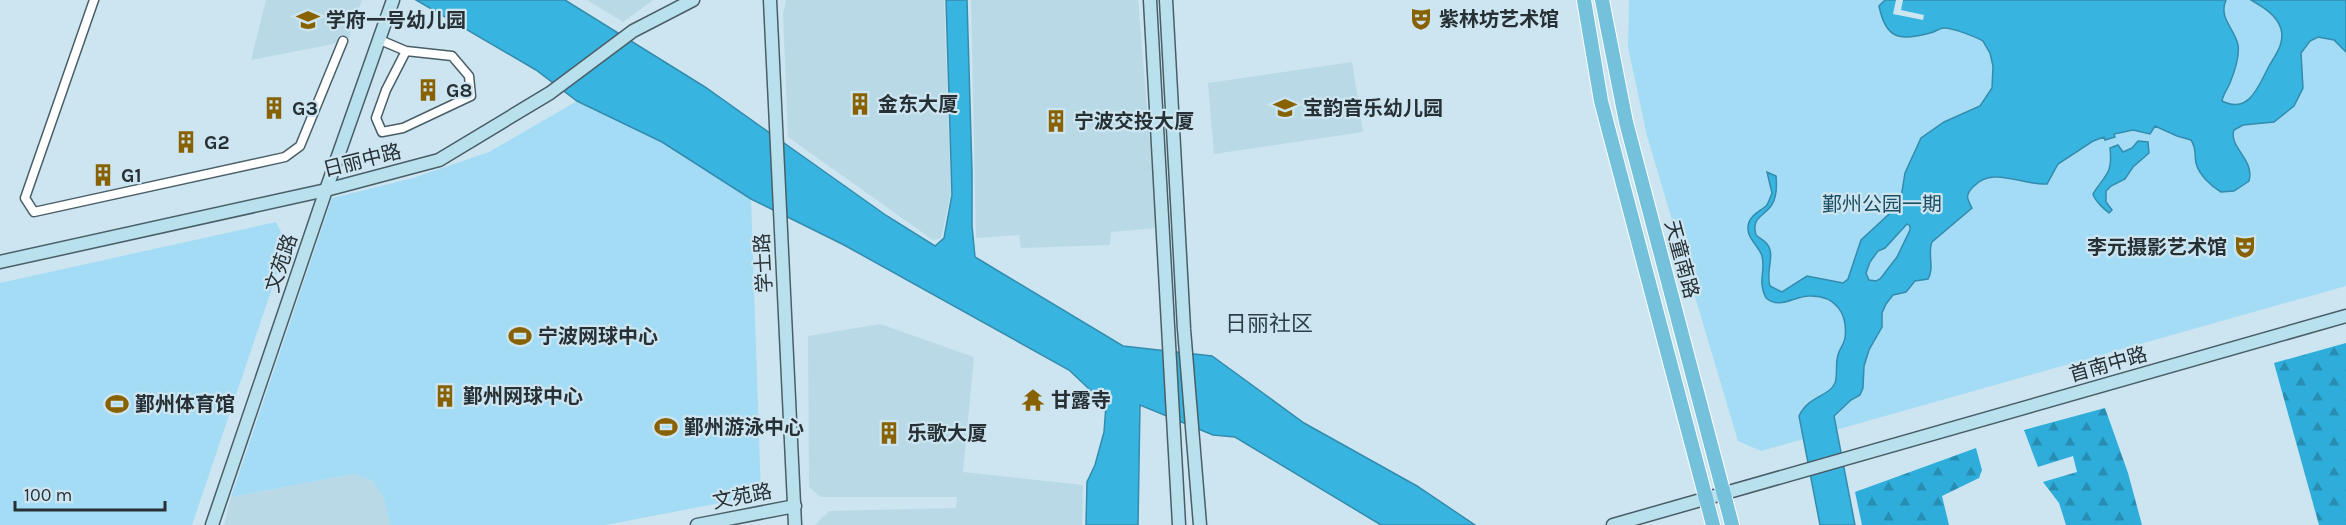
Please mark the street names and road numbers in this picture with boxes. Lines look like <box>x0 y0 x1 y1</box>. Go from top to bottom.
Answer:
street label: 日丽中路 <box>321 140 404 181</box>
street label: 天童南路 <box>1660 218 1703 301</box>
street label: 文苑路 <box>261 231 302 295</box>
street label: 学士路 <box>750 232 777 294</box>
street label: 首南中路 <box>2067 342 2150 387</box>
street label: 文苑路 <box>710 479 774 514</box>

